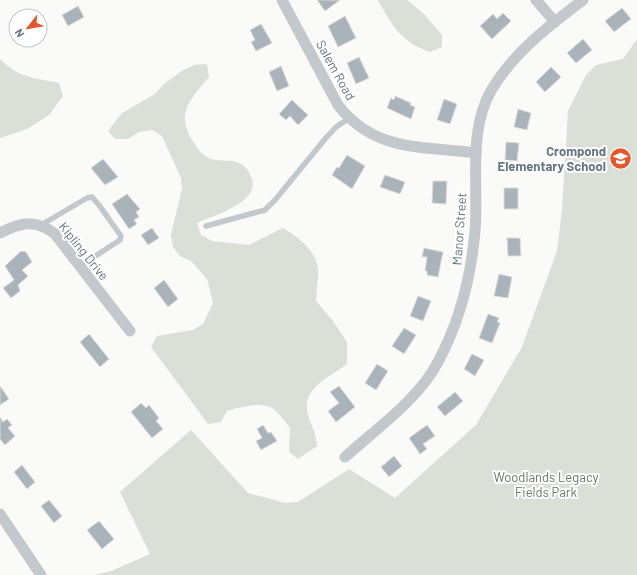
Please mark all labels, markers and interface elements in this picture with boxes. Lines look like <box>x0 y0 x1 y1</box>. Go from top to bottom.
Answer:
north arrow <box>8 8 48 48</box>
text: N <box>12 27 26 40</box>
street label: Salem Road <box>313 37 359 103</box>
place label: Crompond Elementary School <box>498 143 606 174</box>
school or university icon: Crompond Elementary School <box>608 145 634 171</box>
street label: Manor Street <box>448 192 470 266</box>
street label: Kipling Drive <box>56 219 112 283</box>
park label: Woodlands Legacy Fields Park <box>493 469 599 500</box>

